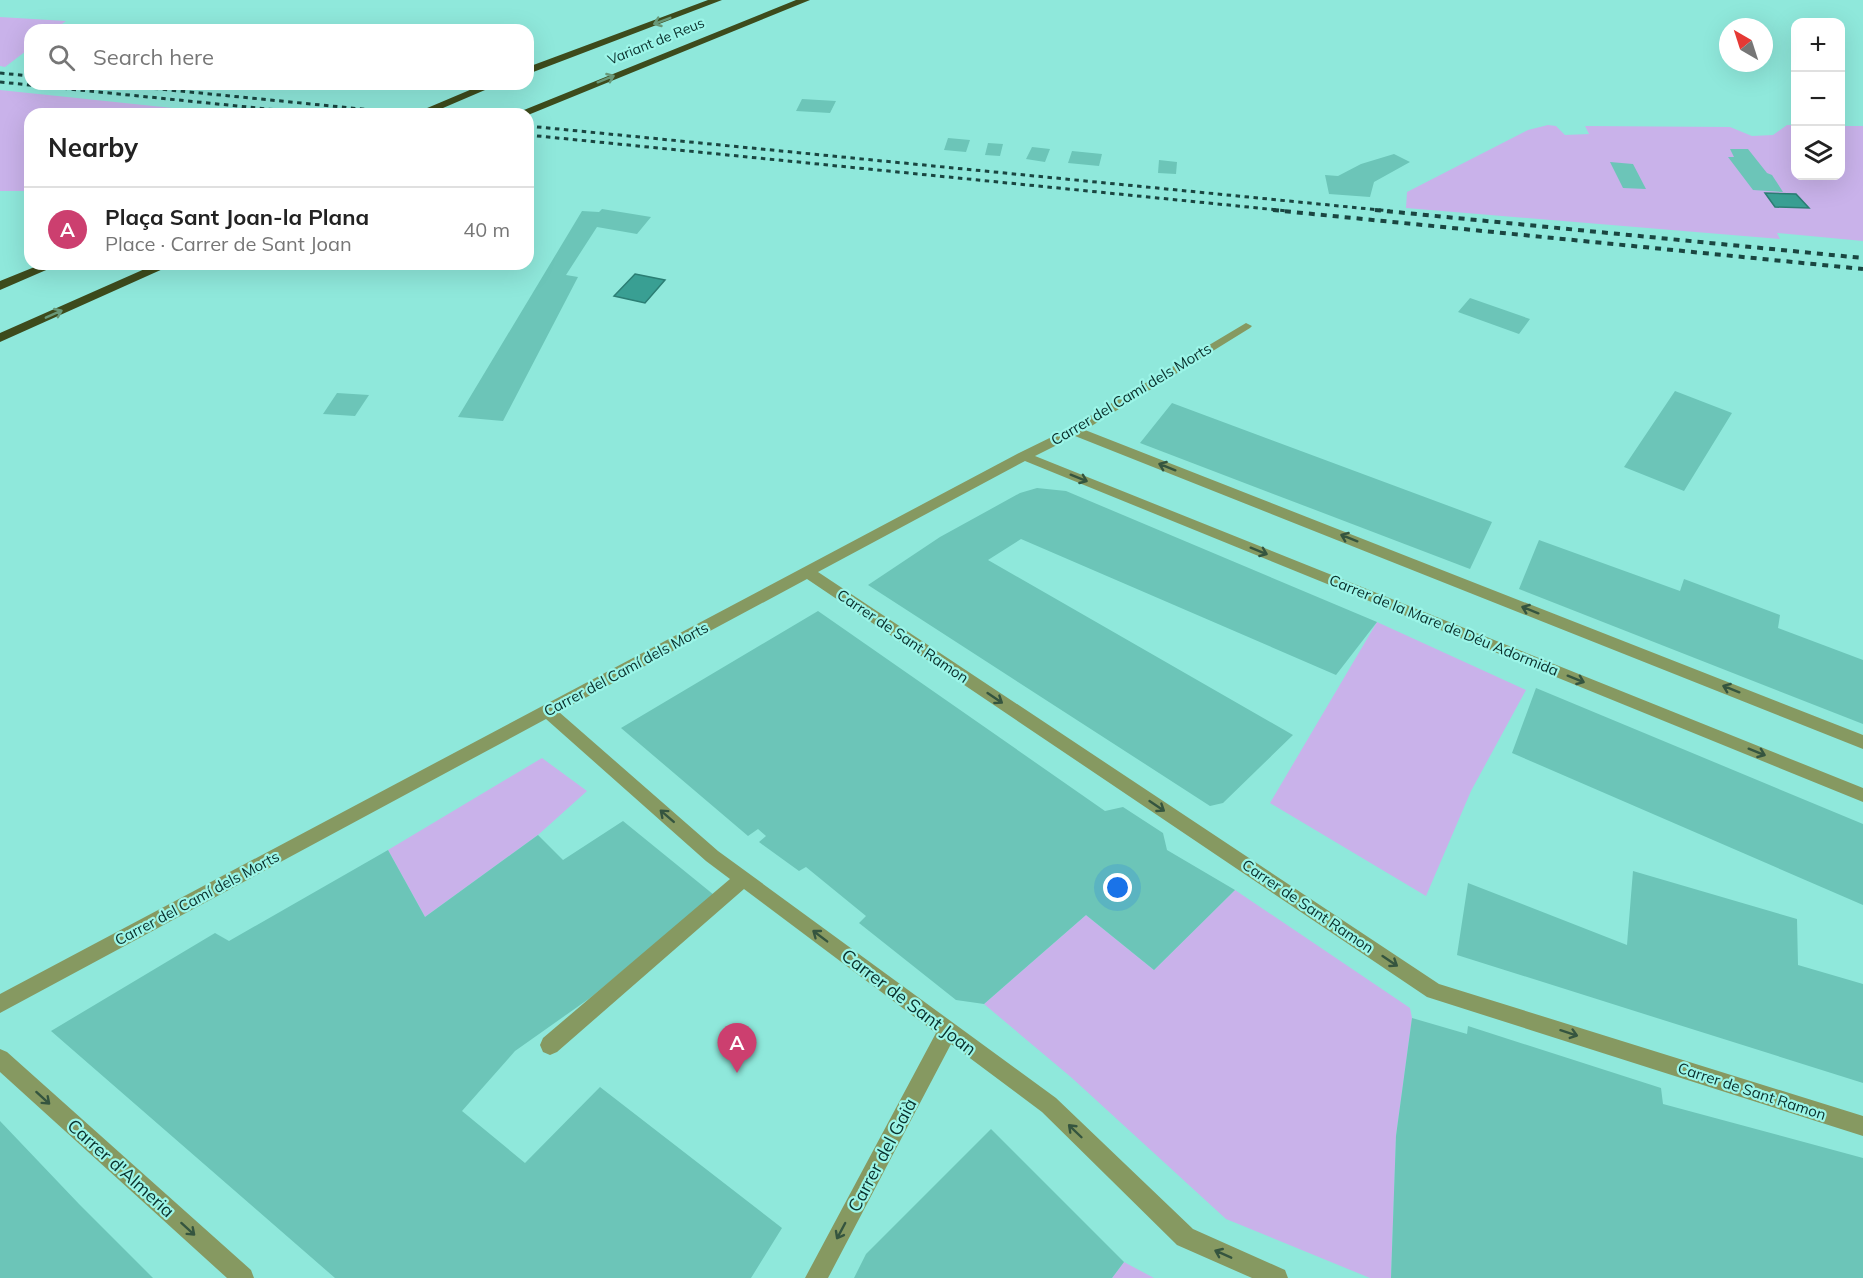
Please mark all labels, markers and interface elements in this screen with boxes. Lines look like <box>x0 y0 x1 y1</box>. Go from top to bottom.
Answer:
street label: Variant de Reus <box>605 13 707 69</box>
one-way arrow <box>653 16 672 27</box>
north arrow <box>1719 18 1773 72</box>
map controls <box>1791 18 1845 180</box>
button: + <box>1791 18 1845 72</box>
search box <box>24 24 534 90</box>
icon: search <box>45 41 78 74</box>
text: Search here <box>93 43 214 71</box>
button: − <box>1791 72 1845 126</box>
one-way arrow <box>596 73 614 84</box>
button: layers <box>1791 126 1845 180</box>
text: Nearby <box>48 131 138 164</box>
text: Plaça Sant Joan-la Plana <box>105 203 369 231</box>
text: A <box>60 217 75 242</box>
text: 40 m <box>463 217 510 242</box>
text: Place · Carrer de Sant Joan <box>105 231 352 256</box>
one-way arrow <box>44 308 62 319</box>
street label: Carrer del Camí dels Morts <box>1047 339 1215 449</box>
one-way arrow <box>1158 461 1177 472</box>
one-way arrow <box>1069 473 1087 484</box>
one-way arrow <box>1340 532 1358 543</box>
one-way arrow <box>1250 546 1268 557</box>
street label: Carrer de la Mare de Déu Adormida <box>1326 570 1562 680</box>
street label: Carrer de Sant Ramon <box>834 585 972 687</box>
one-way arrow <box>1521 604 1540 615</box>
street label: Carrer del Camí dels Morts <box>540 617 712 721</box>
one-way arrow <box>1567 674 1585 685</box>
one-way arrow <box>1722 683 1741 694</box>
one-way arrow <box>987 692 1003 704</box>
one-way arrow <box>1747 747 1766 758</box>
one-way arrow <box>1149 800 1165 812</box>
one-way arrow <box>660 809 675 823</box>
street label: Carrer del Camí dels Morts <box>111 846 283 950</box>
street label: Carrer de Sant Ramon <box>1239 855 1377 957</box>
your location <box>1103 873 1132 902</box>
one-way arrow <box>813 930 829 943</box>
street label: Carrer de Sant Joan <box>837 944 981 1060</box>
one-way arrow <box>1381 955 1397 967</box>
pin: A <box>718 1024 756 1073</box>
one-way arrow <box>1559 1028 1578 1039</box>
street label: Carrer de Sant Ramon <box>1676 1058 1828 1124</box>
one-way arrow <box>36 1091 51 1105</box>
street label: Carrer del Gaià <box>842 1094 922 1216</box>
street label: Carrer d'Almeria <box>63 1114 179 1222</box>
one-way arrow <box>1068 1124 1083 1138</box>
one-way arrow <box>180 1222 195 1236</box>
one-way arrow <box>835 1222 847 1239</box>
one-way arrow <box>1215 1248 1233 1260</box>

